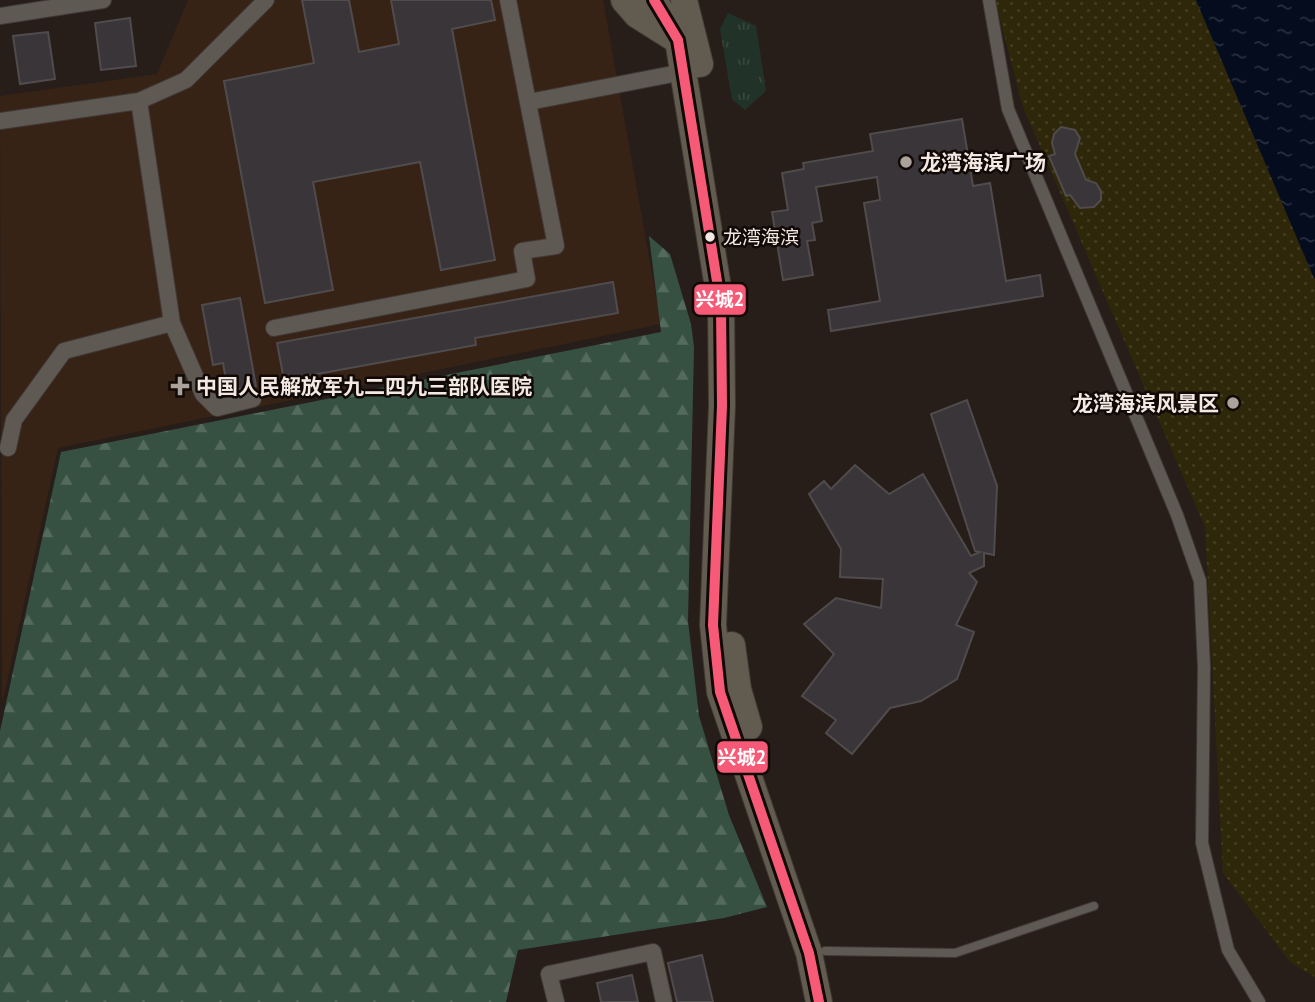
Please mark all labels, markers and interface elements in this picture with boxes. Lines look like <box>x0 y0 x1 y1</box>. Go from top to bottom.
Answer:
place label: 龙湾海滨广场 <box>920 149 1046 176</box>
marker: 龙湾海滨广场 <box>898 154 914 170</box>
place label: 龙湾海滨 <box>723 225 799 249</box>
marker: 龙湾海滨 <box>703 230 717 244</box>
line badge: 兴城2 <box>693 283 747 316</box>
text: 兴城2 <box>696 287 744 311</box>
place label: 中国人民解放军九二四九三部队医院 <box>196 373 532 400</box>
marker: 中国人民解放军九二四九三部队医院 <box>170 376 190 396</box>
place label: 龙湾海滨风景区 <box>1072 390 1219 417</box>
marker: 龙湾海滨风景区 <box>1225 395 1241 411</box>
line badge: 兴城2 <box>716 740 769 774</box>
text: 兴城2 <box>718 745 766 769</box>

